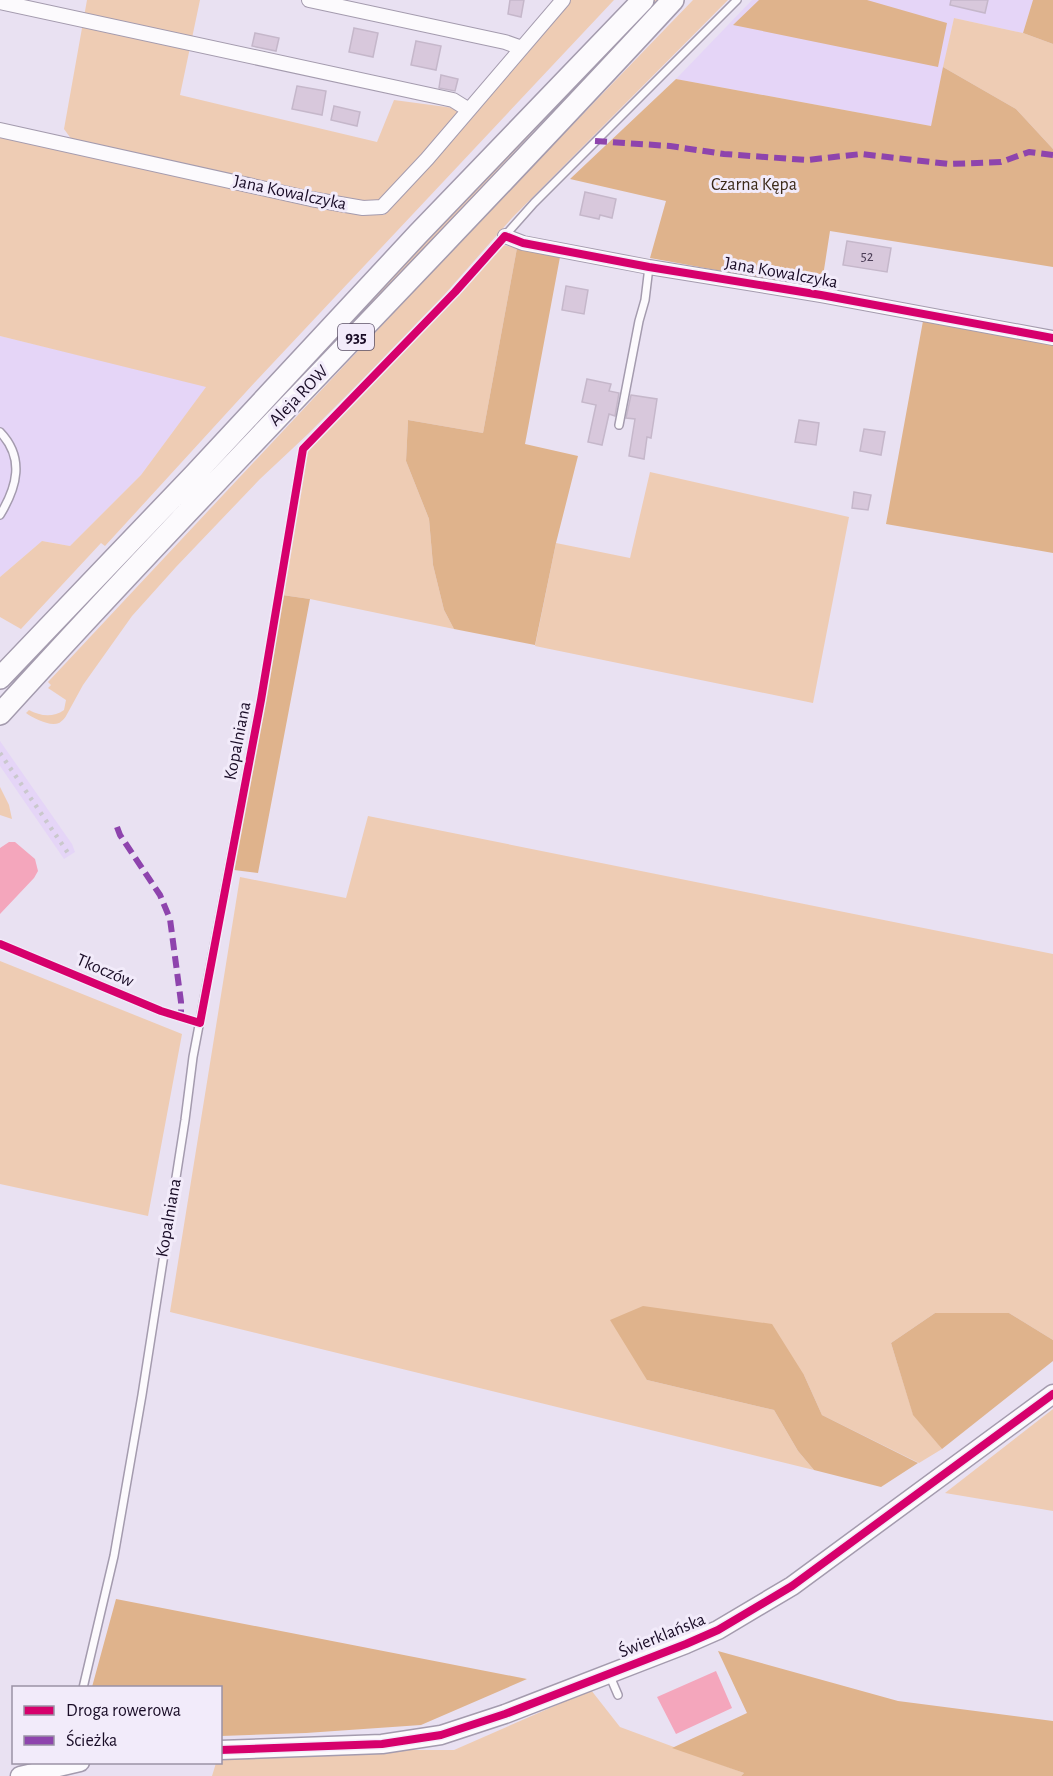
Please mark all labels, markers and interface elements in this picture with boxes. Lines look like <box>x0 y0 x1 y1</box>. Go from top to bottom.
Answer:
street label: Jana Kowalczyka <box>232 172 348 214</box>
park label: Czarna Kępa <box>711 176 797 194</box>
house number: 52 <box>860 249 874 264</box>
street label: Jana Kowalczyka <box>723 254 839 292</box>
road number: 935 <box>338 324 374 350</box>
street label: Aleja ROW <box>266 362 332 430</box>
street label: Kopalniana <box>222 700 254 782</box>
street label: Tkoczów <box>74 951 136 991</box>
street label: Kopalniana <box>153 1177 185 1259</box>
street label: Świerklańska <box>615 1608 708 1662</box>
legend <box>12 1686 222 1764</box>
text: Droga rowerowa <box>66 1702 181 1720</box>
text: Ścieżka <box>66 1729 117 1750</box>

